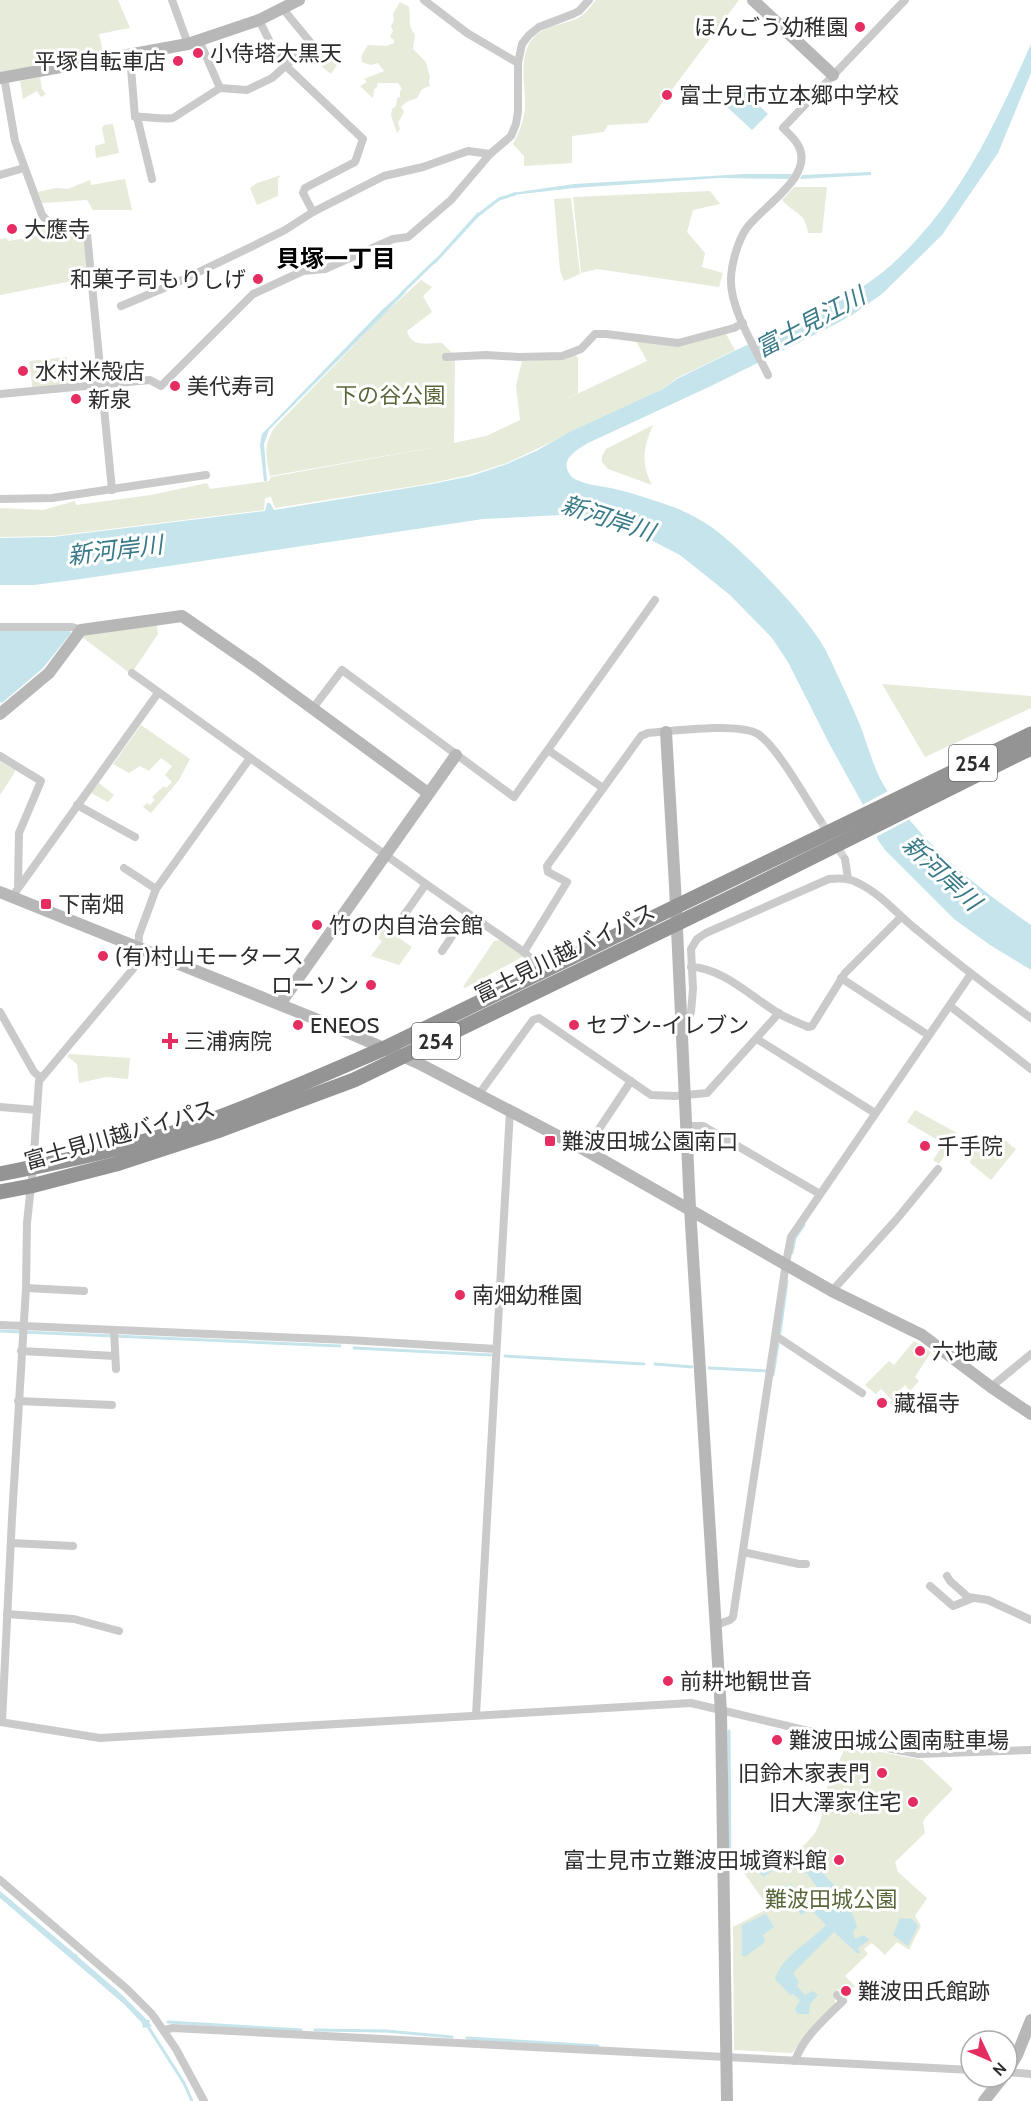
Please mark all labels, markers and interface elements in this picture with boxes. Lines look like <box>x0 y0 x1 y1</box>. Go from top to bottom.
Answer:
place label: ほんごう幼稚園 <box>694 14 848 41</box>
marker: ほんごう幼稚園 <box>853 20 867 34</box>
place label: 小侍塔大黒天 <box>210 40 342 67</box>
marker: 小侍塔大黒天 <box>191 46 205 60</box>
place label: 平塚自転車店 <box>34 48 166 75</box>
marker: 平塚自転車店 <box>171 54 185 68</box>
place label: 富士見市立本郷中学校 <box>679 82 899 109</box>
marker: 富士見市立本郷中学校 <box>660 88 674 102</box>
place label: 大應寺 <box>24 216 90 243</box>
marker: 大應寺 <box>5 222 19 236</box>
district label: 貝塚一丁目 <box>276 244 396 273</box>
place label: 和菓子司もりしげ <box>70 266 246 293</box>
marker: 和菓子司もりしげ <box>251 272 265 286</box>
water label: 富士見江川 <box>750 280 872 363</box>
place label: 水村米殻店 <box>35 358 145 385</box>
marker: 水村米殻店 <box>16 364 30 378</box>
place label: 美代寿司 <box>187 373 275 400</box>
marker: 美代寿司 <box>168 379 182 393</box>
park label: 下の谷公園 <box>335 382 445 409</box>
place label: 新泉 <box>88 386 132 413</box>
marker: 新泉 <box>69 392 83 406</box>
water label: 新河岸川 <box>558 489 661 548</box>
water label: 新河岸川 <box>66 529 167 570</box>
road number: 254 <box>949 745 997 781</box>
water label: 新河岸川 <box>897 830 989 918</box>
place label: 下南畑 <box>58 891 124 918</box>
marker: 下南畑 <box>39 897 53 911</box>
street label: 富士見川越バイパス <box>470 898 660 1008</box>
place label: 竹の内自治会館 <box>329 912 483 939</box>
marker: 竹の内自治会館 <box>310 918 324 932</box>
place label: (有)村山モータース <box>115 943 304 970</box>
marker: (有)村山モータース <box>96 949 110 963</box>
place label: ローソン <box>271 972 359 999</box>
marker: ローソン <box>364 978 378 992</box>
place label: ENEOS <box>310 1012 380 1039</box>
place label: セブン-イレブン <box>586 1012 749 1039</box>
marker: ENEOS <box>291 1018 305 1032</box>
marker: セブン-イレブン <box>567 1018 581 1032</box>
road number: 254 <box>412 1023 460 1059</box>
place label: 三浦病院 <box>184 1028 272 1055</box>
marker: 三浦病院 <box>161 1032 179 1050</box>
street label: 富士見川越バイパス <box>21 1095 219 1175</box>
place label: 難波田城公園南口 <box>562 1128 738 1155</box>
place label: 千手院 <box>937 1133 1003 1160</box>
marker: 難波田城公園南口 <box>543 1134 557 1148</box>
marker: 千手院 <box>918 1139 932 1153</box>
place label: 南畑幼稚園 <box>472 1282 582 1309</box>
marker: 南畑幼稚園 <box>453 1288 467 1302</box>
place label: 六地蔵 <box>932 1338 998 1365</box>
marker: 六地蔵 <box>913 1344 927 1358</box>
place label: 藏福寺 <box>894 1390 960 1417</box>
marker: 藏福寺 <box>875 1396 889 1410</box>
place label: 前耕地観世音 <box>680 1668 812 1695</box>
marker: 前耕地観世音 <box>661 1674 675 1688</box>
place label: 難波田城公園南駐車場 <box>789 1727 1009 1754</box>
marker: 難波田城公園南駐車場 <box>770 1733 784 1747</box>
place label: 旧鈴木家表門 <box>738 1760 870 1787</box>
marker: 旧鈴木家表門 <box>875 1766 889 1780</box>
place label: 旧大澤家住宅 <box>769 1789 901 1816</box>
marker: 旧大澤家住宅 <box>906 1795 920 1809</box>
place label: 富士見市立難波田城資料館 <box>563 1847 827 1874</box>
marker: 富士見市立難波田城資料館 <box>832 1853 846 1867</box>
park label: 難波田城公園 <box>765 1886 897 1913</box>
place label: 難波田氏館跡 <box>858 1978 990 2005</box>
marker: 難波田氏館跡 <box>839 1984 853 1998</box>
north arrow <box>959 2029 1019 2089</box>
text: N <box>989 2058 1010 2080</box>

